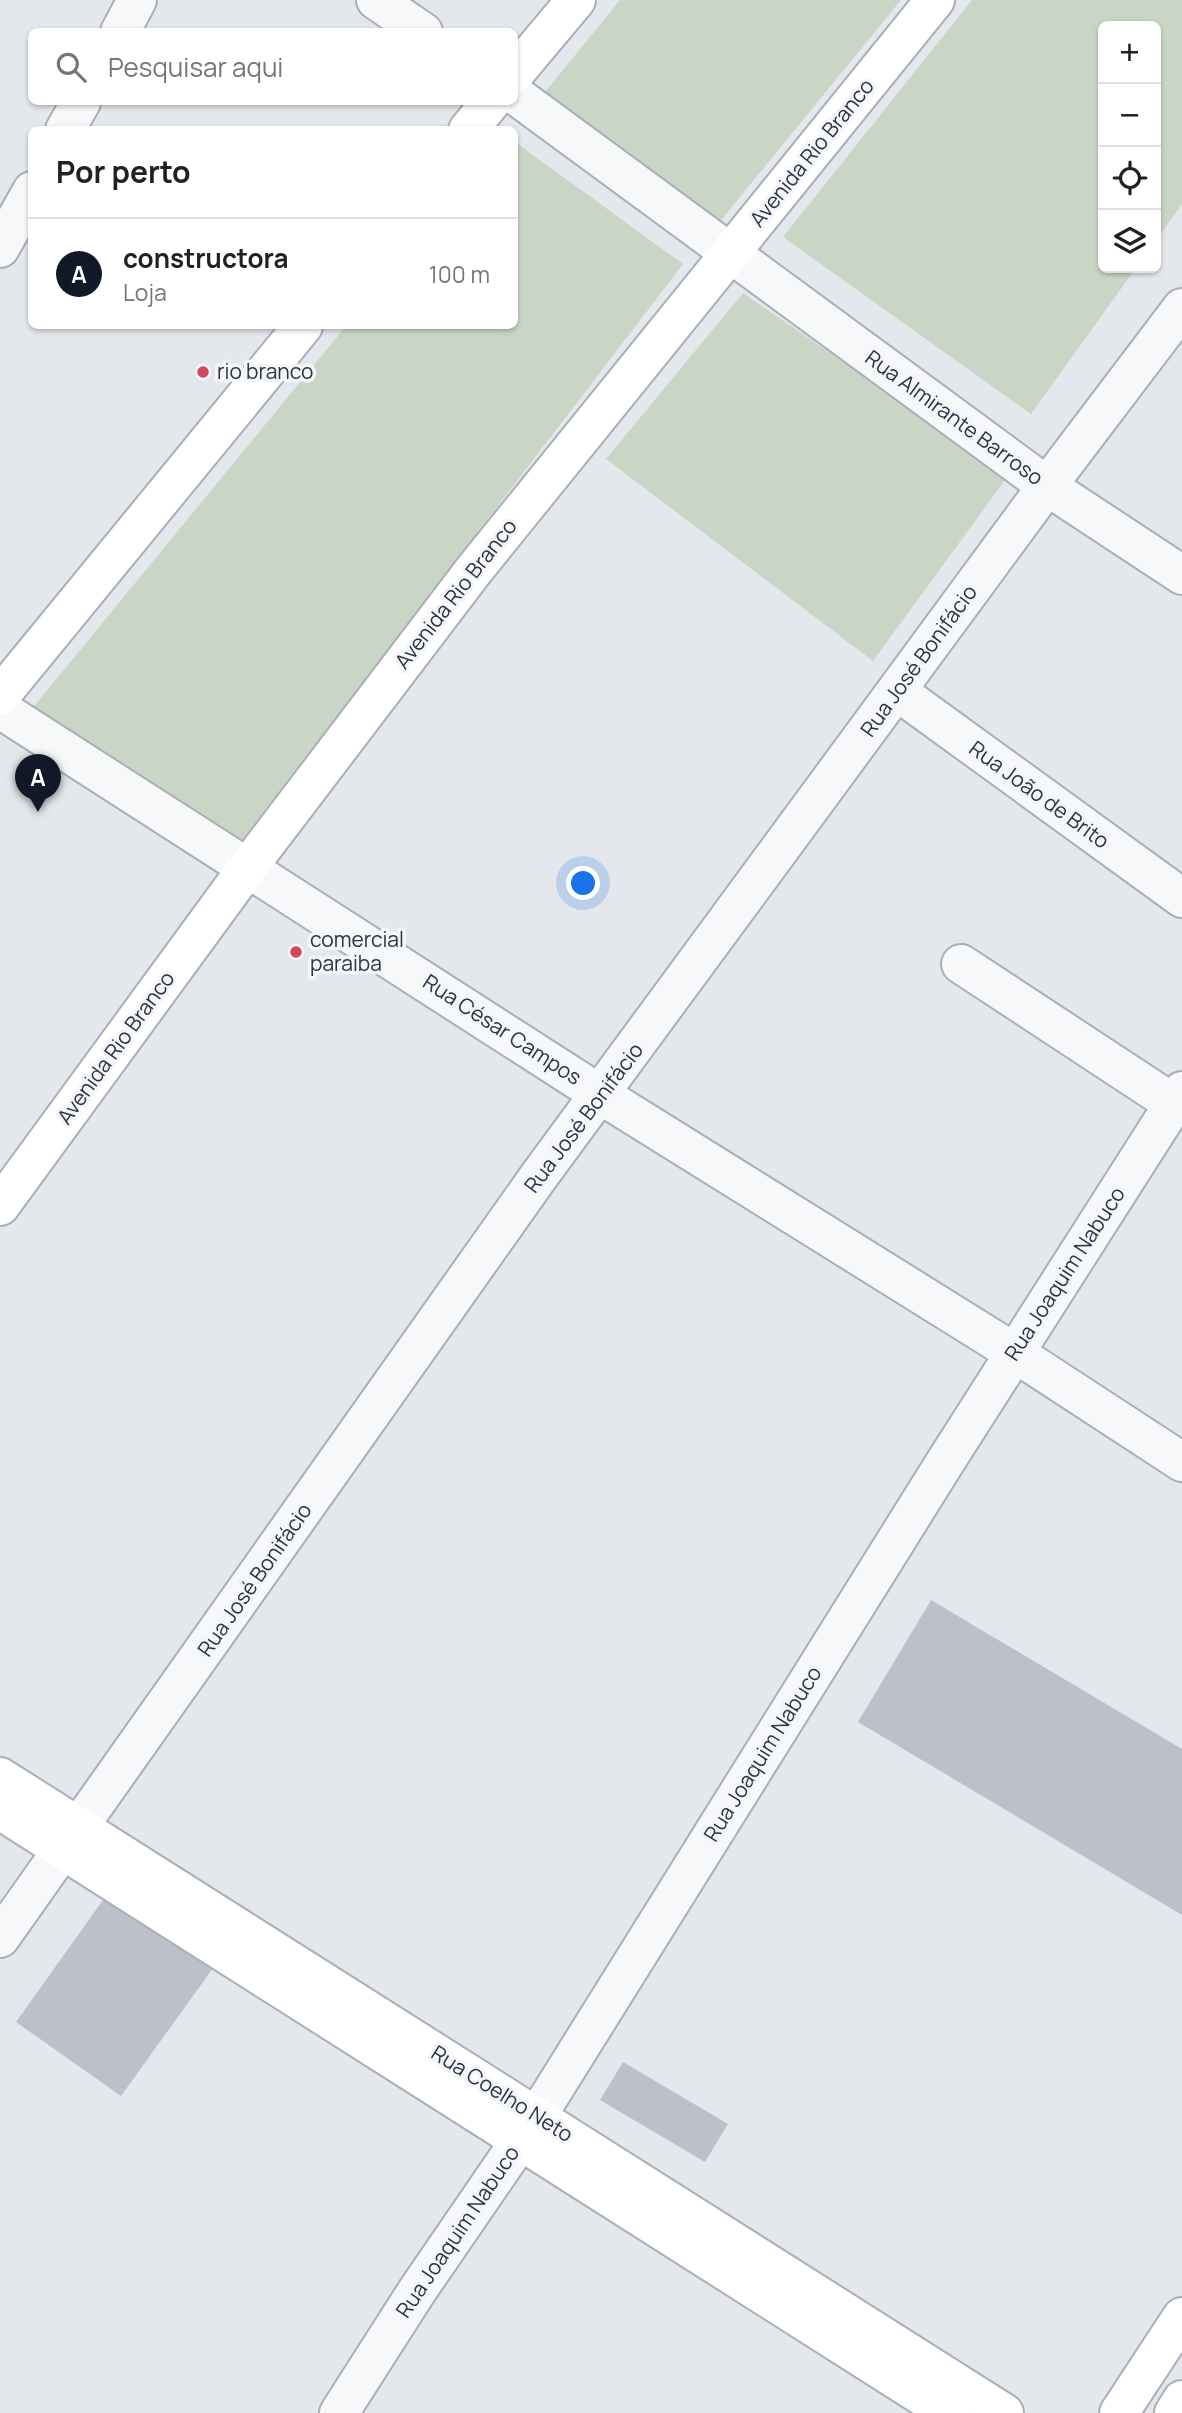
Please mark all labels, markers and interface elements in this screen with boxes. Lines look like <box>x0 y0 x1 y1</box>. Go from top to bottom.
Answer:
map controls <box>1098 21 1161 273</box>
button: + <box>1098 21 1161 84</box>
search box <box>28 28 518 105</box>
icon: search <box>52 48 90 86</box>
text: Pesquisar aqui <box>108 49 283 85</box>
street label: Avenida Rio Branco <box>743 72 880 232</box>
button: − <box>1098 84 1161 147</box>
button: locate <box>1098 147 1161 210</box>
text: Por perto <box>56 151 191 192</box>
button: layers <box>1098 210 1161 273</box>
text: constructora <box>123 240 288 276</box>
text: A <box>71 258 87 290</box>
text: 100 m <box>429 258 490 290</box>
text: Loja <box>123 276 167 308</box>
street label: Rua Almirante Barroso <box>860 343 1049 491</box>
place label: rio branco <box>217 357 313 385</box>
marker: rio branco <box>195 364 211 380</box>
street label: Avenida Rio Branco <box>388 513 523 674</box>
street label: Rua José Bonifácio <box>854 579 983 742</box>
street label: Rua João de Brito <box>964 734 1115 855</box>
pin: A <box>15 754 61 812</box>
your location <box>566 866 600 900</box>
place label: comercial paraiba <box>310 925 404 977</box>
marker: comercial paraiba <box>288 944 304 960</box>
street label: Avenida Rio Branco <box>50 965 180 1130</box>
street label: Rua César Campos <box>418 967 587 1091</box>
street label: Rua José Bonifácio <box>517 1037 649 1198</box>
street label: Rua Joaquim Nabuco <box>997 1181 1131 1366</box>
street label: Rua José Bonifácio <box>191 1497 318 1662</box>
street label: Rua Joaquim Nabuco <box>697 1660 828 1847</box>
street label: Rua Coelho Neto <box>426 2038 579 2148</box>
street label: Rua Joaquim Nabuco <box>389 2140 525 2323</box>

